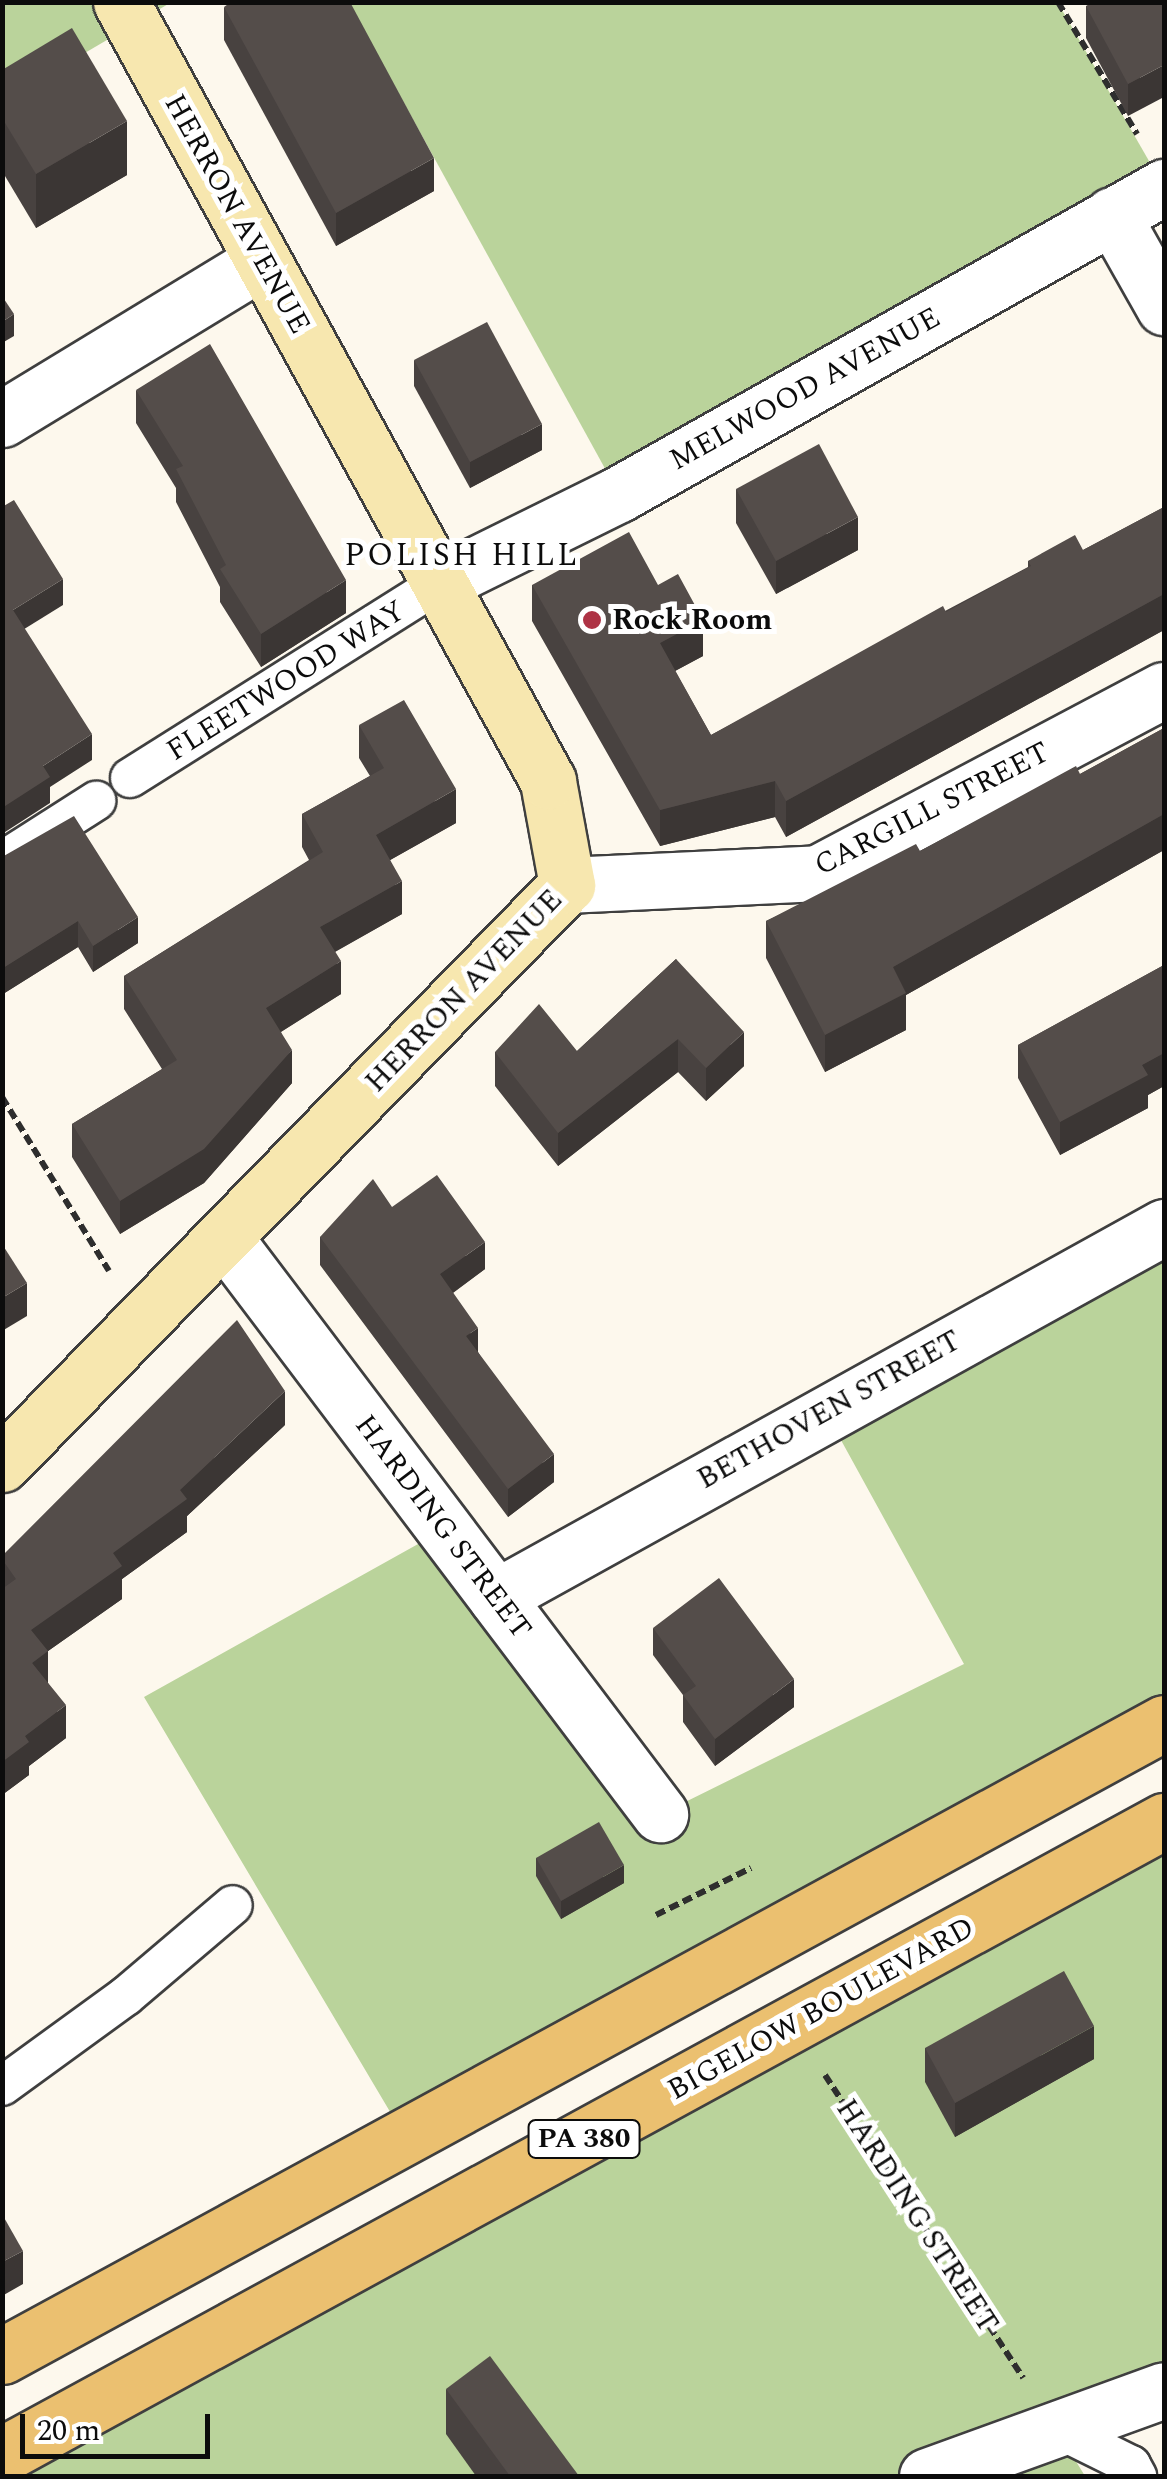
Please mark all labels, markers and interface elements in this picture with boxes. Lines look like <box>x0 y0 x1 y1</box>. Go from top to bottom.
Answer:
street label: HERRON AVENUE <box>156 88 318 340</box>
street label: MELWOOD AVENUE <box>663 300 947 478</box>
district label: POLISH HILL <box>344 537 580 575</box>
street label: FLEETWOOD WAY <box>160 593 412 769</box>
place label: Rock Room <box>612 602 772 638</box>
marker: Rock Room <box>581 609 603 631</box>
street label: CARGILL STREET <box>809 734 1055 884</box>
street label: HERRON AVENUE <box>358 882 570 1100</box>
street label: BETHOVEN STREET <box>691 1323 967 1497</box>
street label: HARDING STREET <box>347 1408 539 1646</box>
street label: BIGELOW BOULEVARD <box>662 1910 980 2108</box>
street label: HARDING STREET <box>828 2092 1006 2340</box>
road number: PA 380 <box>526 2116 642 2162</box>
scale bar <box>25 2394 215 2456</box>
text: 20 m <box>37 2408 100 2454</box>

